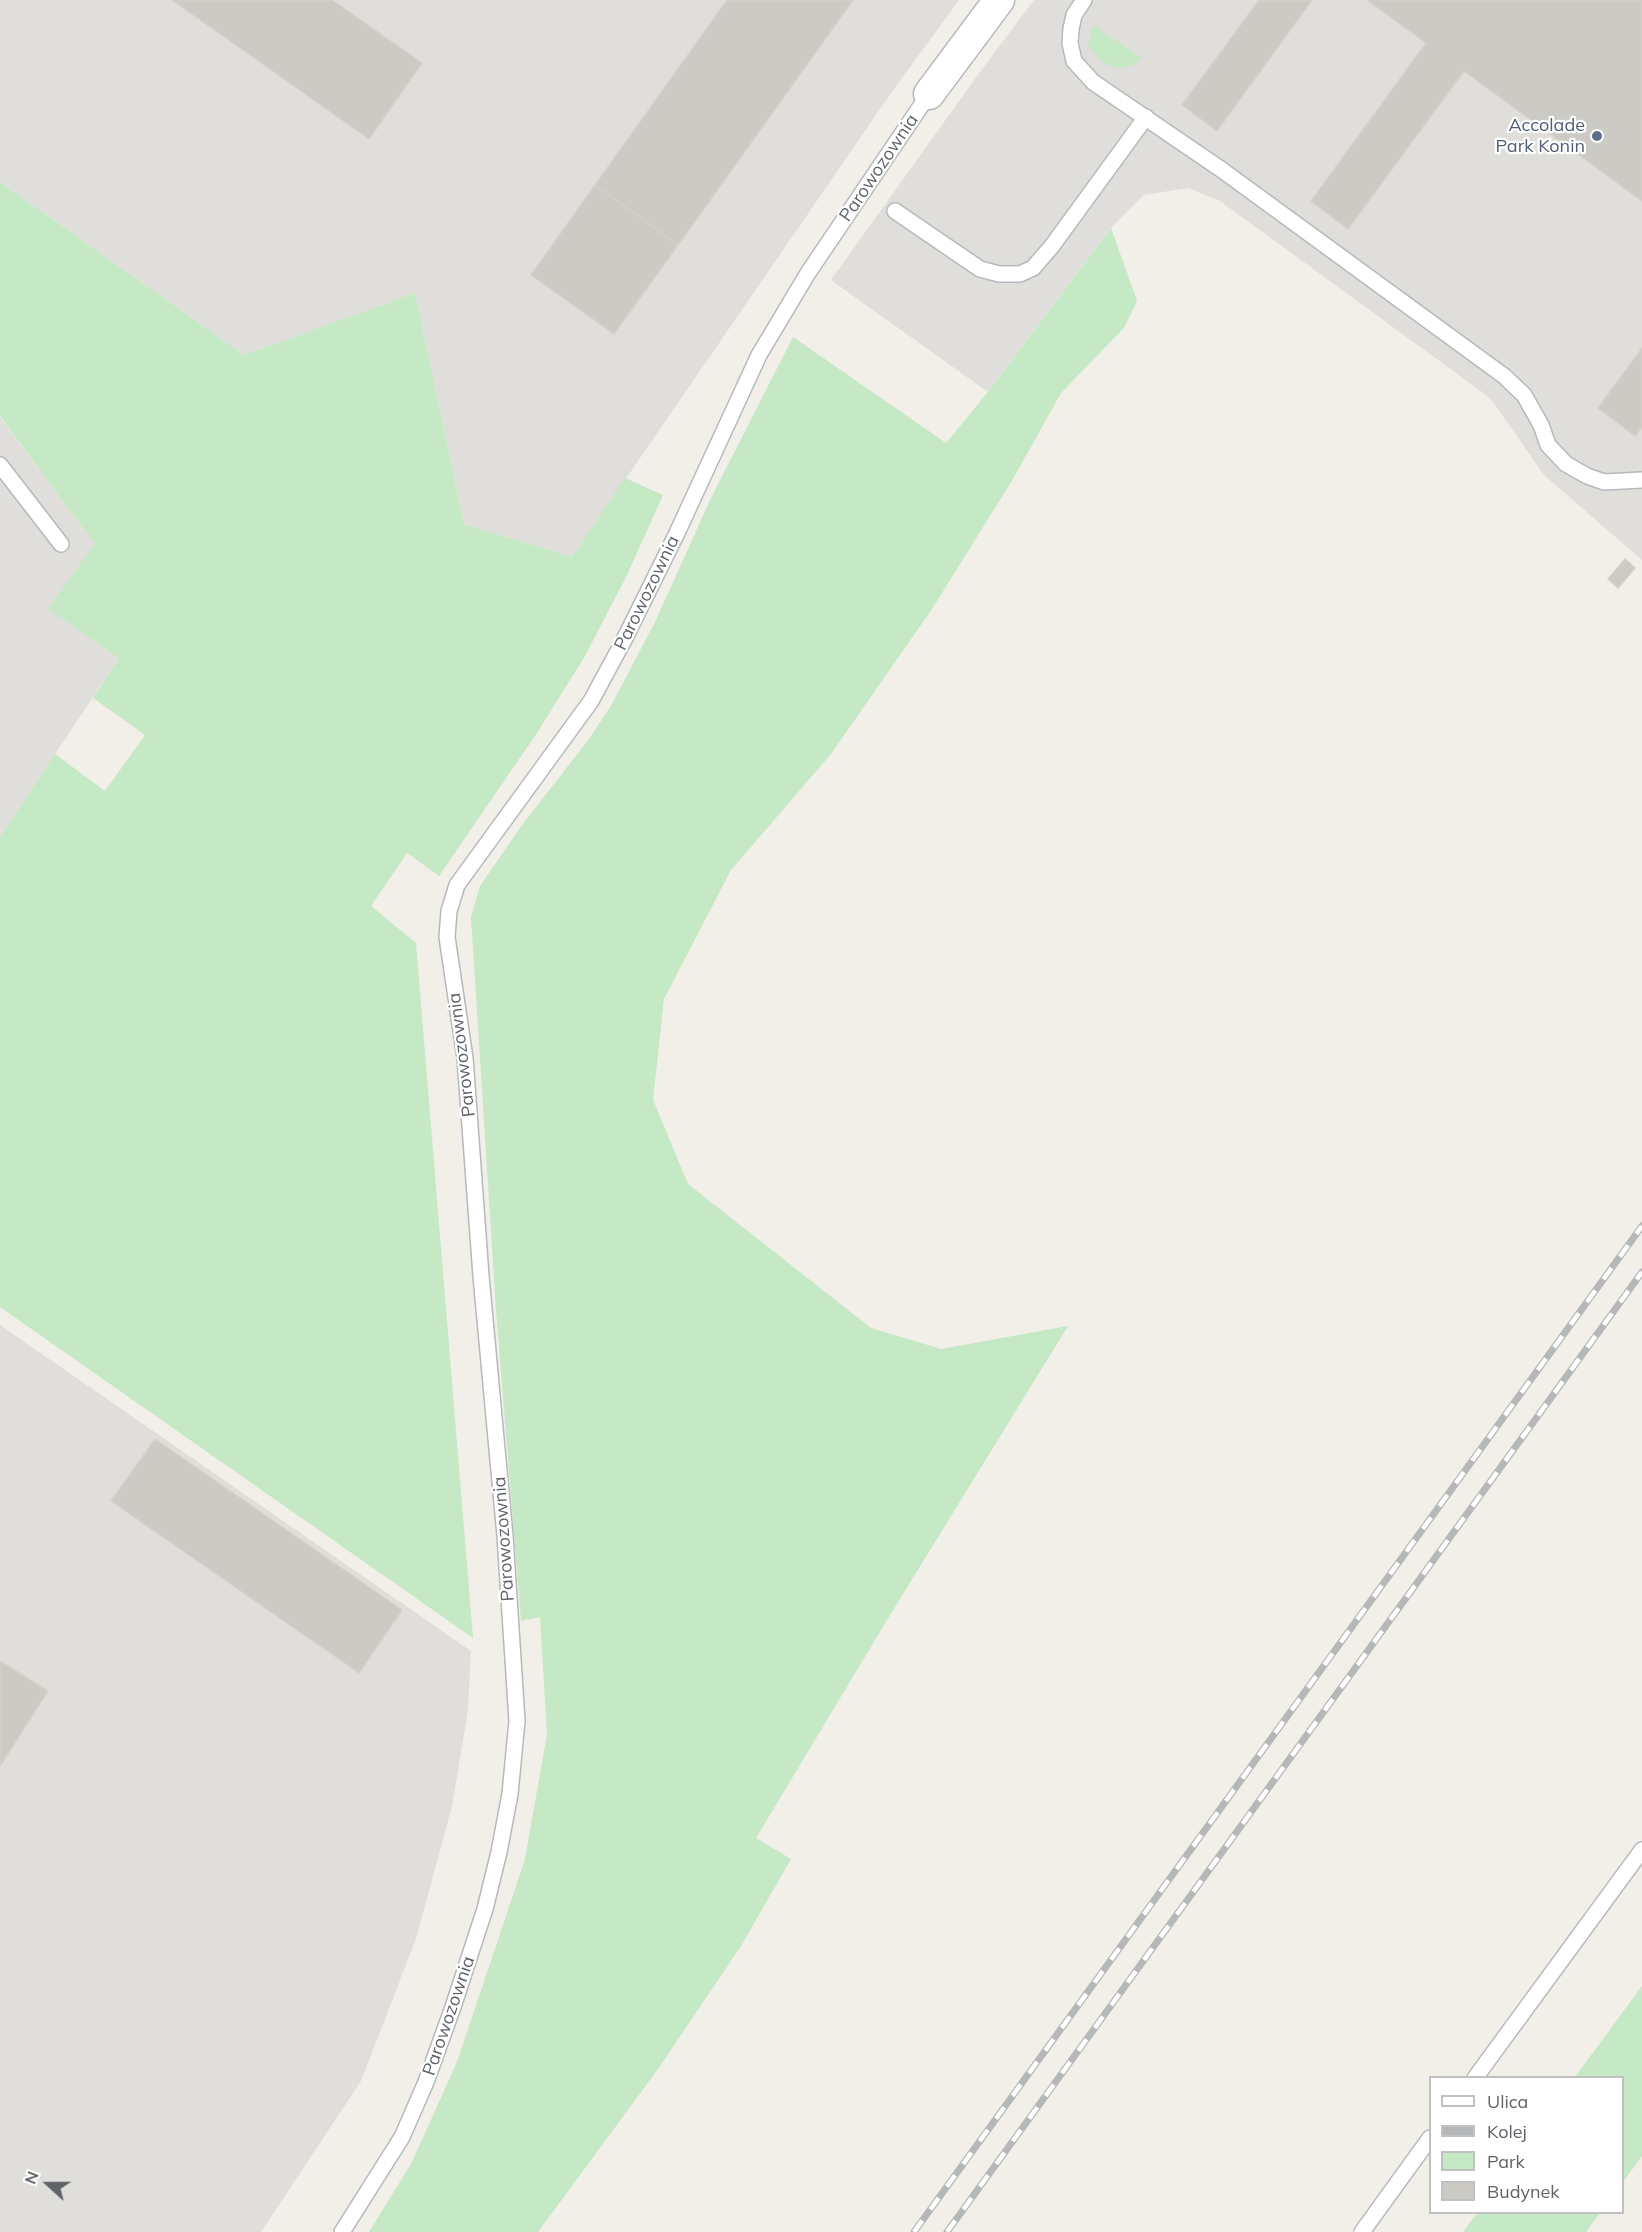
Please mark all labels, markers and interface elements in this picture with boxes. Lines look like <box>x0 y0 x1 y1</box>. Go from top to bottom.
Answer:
street label: Parowozownia <box>835 110 923 226</box>
place label: Accolade Park Konin <box>1496 115 1585 158</box>
marker: Accolade Park Konin <box>1590 129 1604 143</box>
street label: Parowozownia <box>610 532 684 654</box>
street label: Parowozownia <box>444 992 480 1118</box>
street label: Parowozownia <box>489 1476 519 1602</box>
street label: Parowozownia <box>418 1953 480 2079</box>
legend <box>1429 2076 1624 2214</box>
text: Ulica <box>1487 2090 1528 2113</box>
text: Kolej <box>1487 2120 1527 2143</box>
text: Park <box>1487 2150 1525 2173</box>
north arrow <box>18 2154 78 2214</box>
text: N <box>20 2168 43 2187</box>
text: Budynek <box>1487 2180 1560 2203</box>

